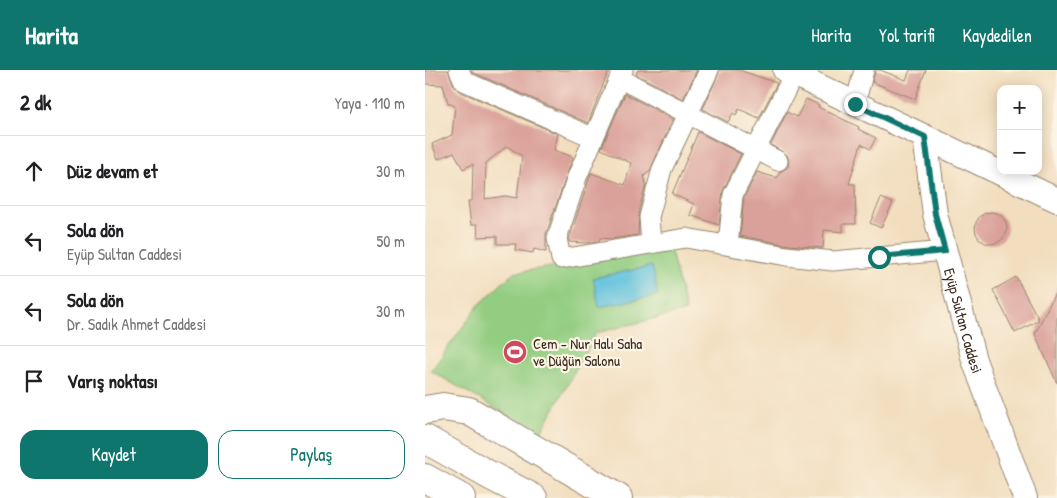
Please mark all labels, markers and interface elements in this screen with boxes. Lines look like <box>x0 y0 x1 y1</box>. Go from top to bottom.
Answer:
text: Harita <box>25 19 78 51</box>
text: Harita <box>811 23 851 48</box>
text: Yol tarifi <box>879 23 935 48</box>
text: Kaydedilen <box>963 23 1032 48</box>
map controls <box>997 85 1042 175</box>
button: + <box>997 85 1042 130</box>
text: 2 dk <box>20 88 52 117</box>
text: Yaya · 110 m <box>335 92 405 114</box>
route end <box>844 93 867 116</box>
button: − <box>997 130 1042 175</box>
icon: ahead <box>20 157 48 185</box>
text: Düz devam et <box>67 158 158 184</box>
text: 30 m <box>376 160 405 182</box>
text: Sola dön <box>67 217 124 243</box>
icon: left <box>20 227 48 255</box>
text: 50 m <box>377 230 405 252</box>
text: Eyüp Sultan Caddesi <box>67 243 182 265</box>
route start <box>868 246 891 269</box>
street label: Eyüp Sultan Caddesi <box>939 266 988 376</box>
text: Sola dön <box>67 287 124 313</box>
icon: left <box>20 297 48 325</box>
text: 30 m <box>376 300 405 322</box>
text: Dr. Sadık Ahmet Caddesi <box>67 313 206 335</box>
place label: Cem - Nur Halı Saha ve Düğün Salonu <box>533 333 642 371</box>
sports icon: Cem - Nur Halı Saha ve Düğün Salonu <box>502 339 528 365</box>
icon: arrive <box>20 367 48 395</box>
text: Varış noktası <box>67 368 158 394</box>
button: Kaydet <box>20 430 208 479</box>
button: Paylaş <box>218 430 405 479</box>

